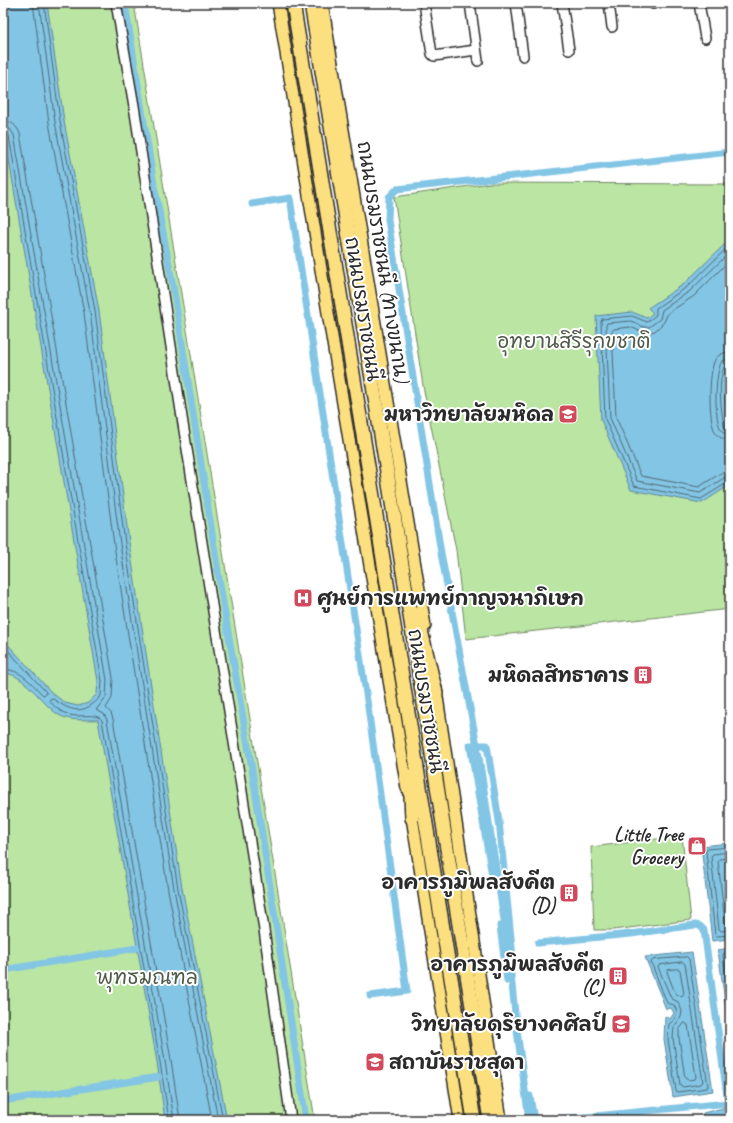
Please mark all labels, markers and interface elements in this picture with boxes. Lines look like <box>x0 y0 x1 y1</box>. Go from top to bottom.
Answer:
street label: ถนนบรมราชชนนี (ทางขนาน) <box>352 139 414 385</box>
street label: ถนนบรมราชชนนี <box>340 235 386 383</box>
park label: อุทยานสิรีรุกขชาติ <box>497 329 651 357</box>
place label: มหาวิทยาลัยมหิดล <box>384 402 554 427</box>
school or university icon: มหาวิทยาลัยมหิดล <box>557 403 579 425</box>
place label: ศูนย์การแพทย์กาญจนาภิเษก <box>317 585 584 613</box>
hospital icon: ศูนย์การแพทย์กาญจนาภิเษก <box>292 587 314 609</box>
street label: ถนนบรมราชชนนี <box>402 627 450 775</box>
place label: มหิดลสิทธาคาร <box>488 663 629 688</box>
building icon: มหิดลสิทธาคาร <box>632 664 654 686</box>
place label: Little Tree Grocery <box>614 822 685 870</box>
shop icon: Little Tree Grocery <box>686 835 708 857</box>
place label: อาคารภูมิพลสังคีต (D) <box>381 869 556 918</box>
building icon: อาคารภูมิพลสังคีต (D) <box>558 882 580 904</box>
place label: อาคารภูมิพลสังคีต (C) <box>430 951 605 1000</box>
park label: พุทธมณฑล <box>96 965 198 993</box>
building icon: อาคารภูมิพลสังคีต (C) <box>607 965 629 987</box>
place label: วิทยาลัยดุริยางคศิลป์ <box>411 1011 607 1039</box>
school or university icon: วิทยาลัยดุริยางคศิลป์ <box>610 1013 632 1035</box>
place label: สถาบันราชสุดา <box>389 1050 524 1077</box>
school or university icon: สถาบันราชสุดา <box>364 1051 386 1073</box>

